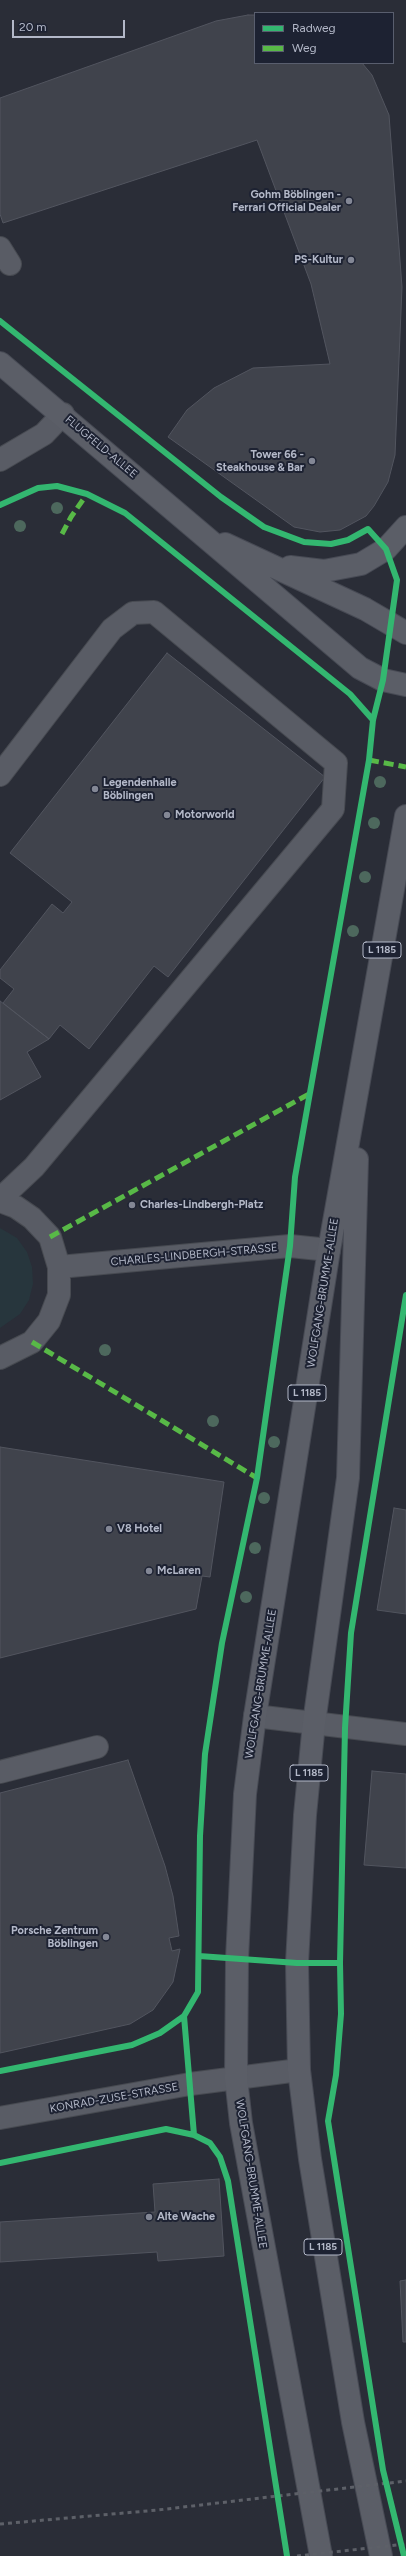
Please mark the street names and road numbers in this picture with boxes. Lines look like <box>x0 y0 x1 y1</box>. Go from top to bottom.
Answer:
street label: FLUGFELD-ALLEE <box>62 413 140 481</box>
road number: L 1185 <box>363 942 401 958</box>
street label: WOLFGANG-BRUMME-ALLEE <box>305 1217 341 1369</box>
street label: CHARLES-LINDBERGH-STRASSE <box>110 1241 278 1269</box>
road number: L 1185 <box>288 1385 326 1401</box>
street label: WOLFGANG-BRUMME-ALLEE <box>243 1608 279 1760</box>
road number: L 1185 <box>290 1765 328 1781</box>
street label: KONRAD-ZUSE-STRASSE <box>49 2080 179 2116</box>
street label: WOLFGANG-BRUMME-ALLEE <box>233 2098 269 2250</box>
road number: L 1185 <box>304 2239 342 2255</box>

